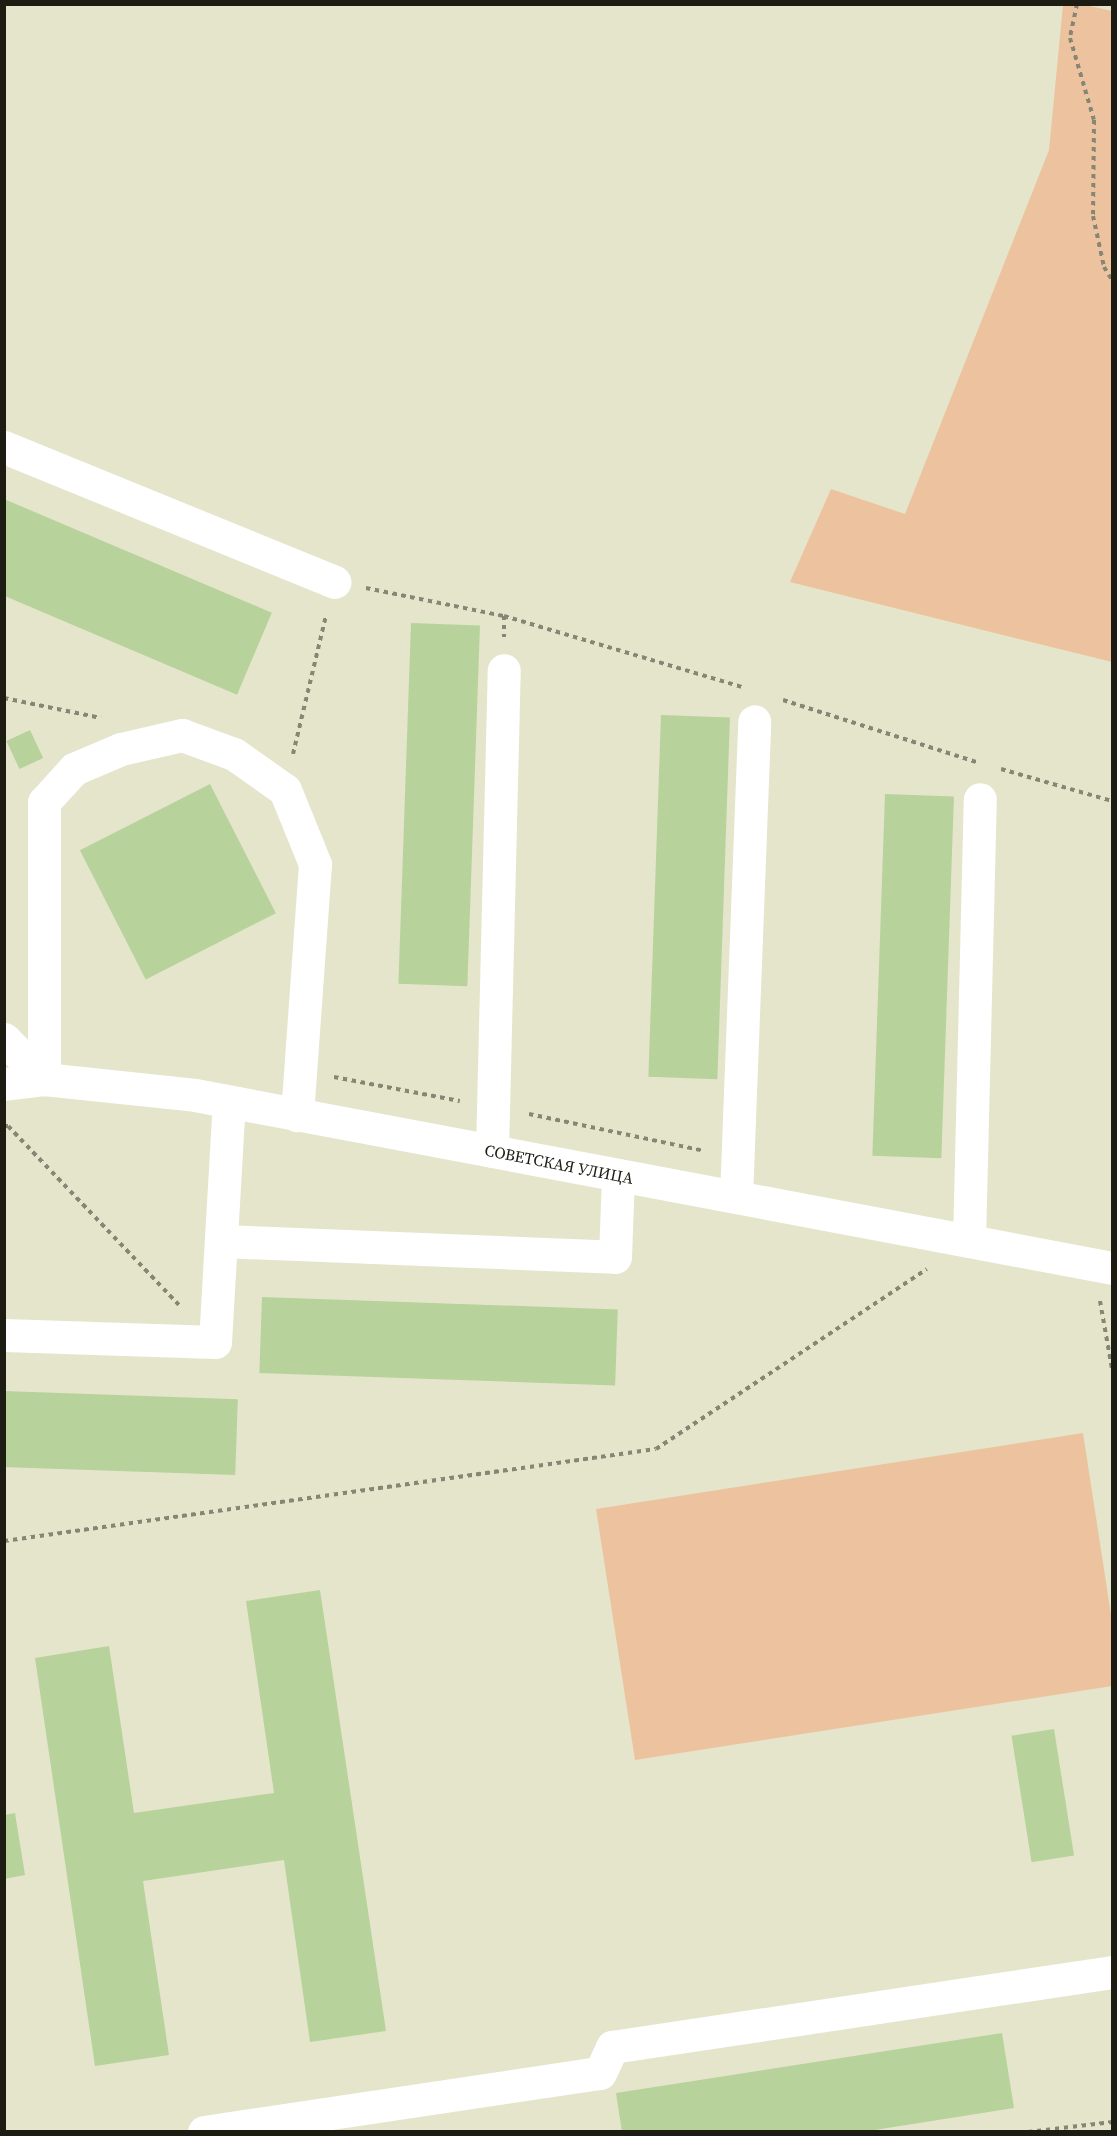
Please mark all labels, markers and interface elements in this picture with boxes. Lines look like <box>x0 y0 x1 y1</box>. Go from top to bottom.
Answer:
street label: СОВЕТСКАЯ УЛИЦА <box>483 1140 635 1188</box>

